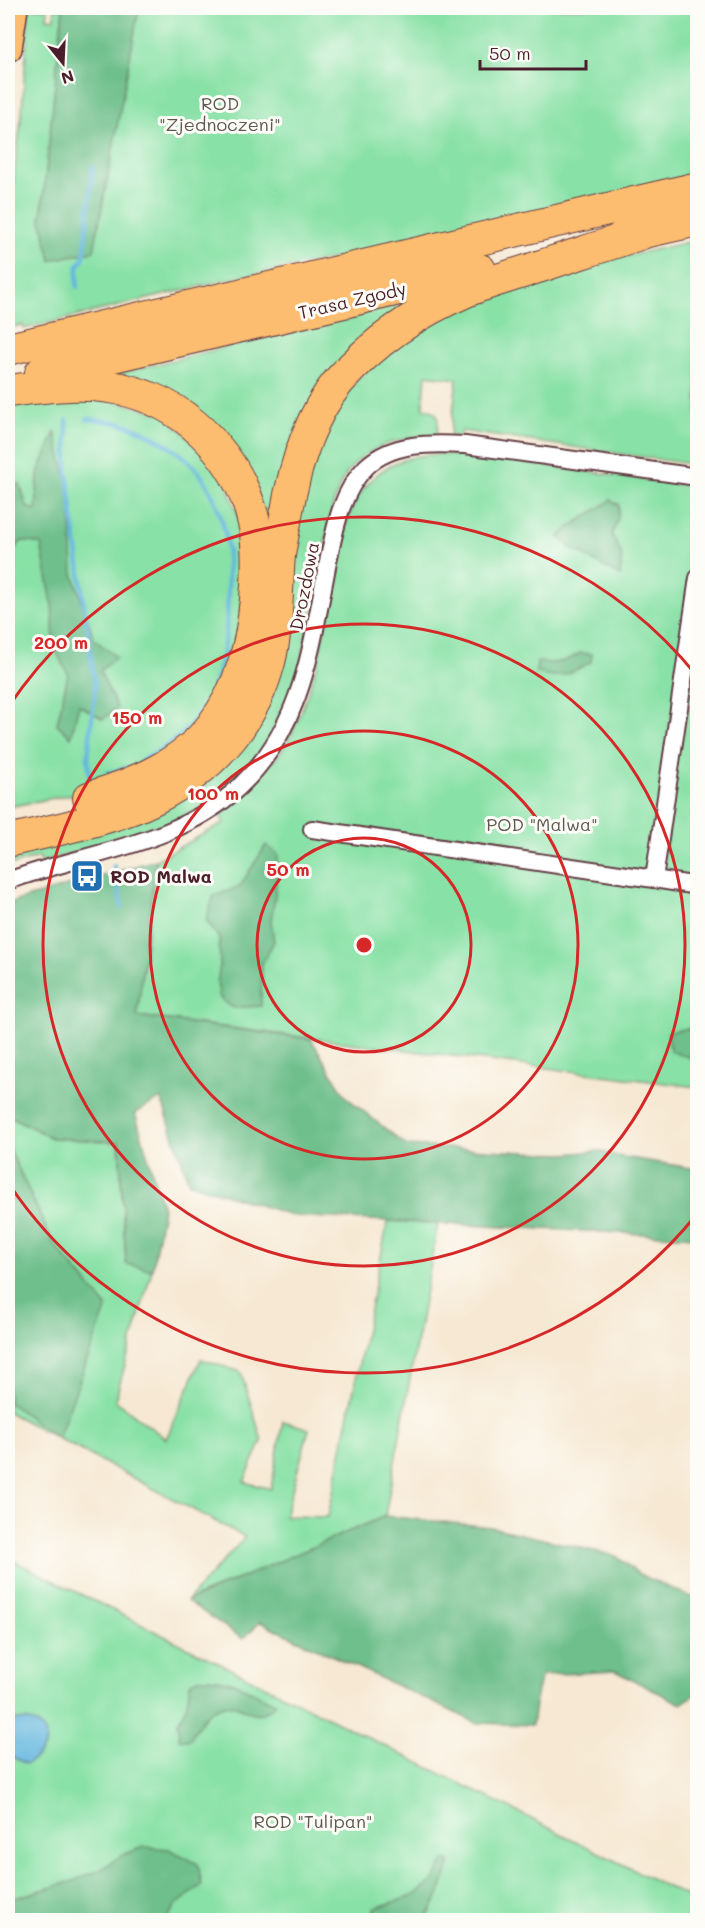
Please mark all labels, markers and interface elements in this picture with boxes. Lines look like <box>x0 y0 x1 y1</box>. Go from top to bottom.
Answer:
north arrow <box>33 33 93 93</box>
scale bar <box>480 33 586 71</box>
text: 50 m <box>489 41 531 65</box>
text: N <box>59 66 77 90</box>
park label: ROD "Zjednoczeni" <box>159 91 281 136</box>
street label: Trasa Zgody <box>296 276 408 324</box>
street label: Drozdowa <box>284 540 324 632</box>
text: 200 m <box>34 630 88 654</box>
text: 150 m <box>112 705 162 729</box>
text: 100 m <box>187 781 239 805</box>
park label: POD "Malwa" <box>486 812 598 836</box>
text: 50 m <box>267 857 309 881</box>
bus stop icon: ROD Malwa <box>69 858 105 894</box>
place label: ROD Malwa <box>110 864 212 888</box>
centre of rings <box>354 935 374 955</box>
park label: ROD "Tulipan" <box>254 1809 372 1833</box>

